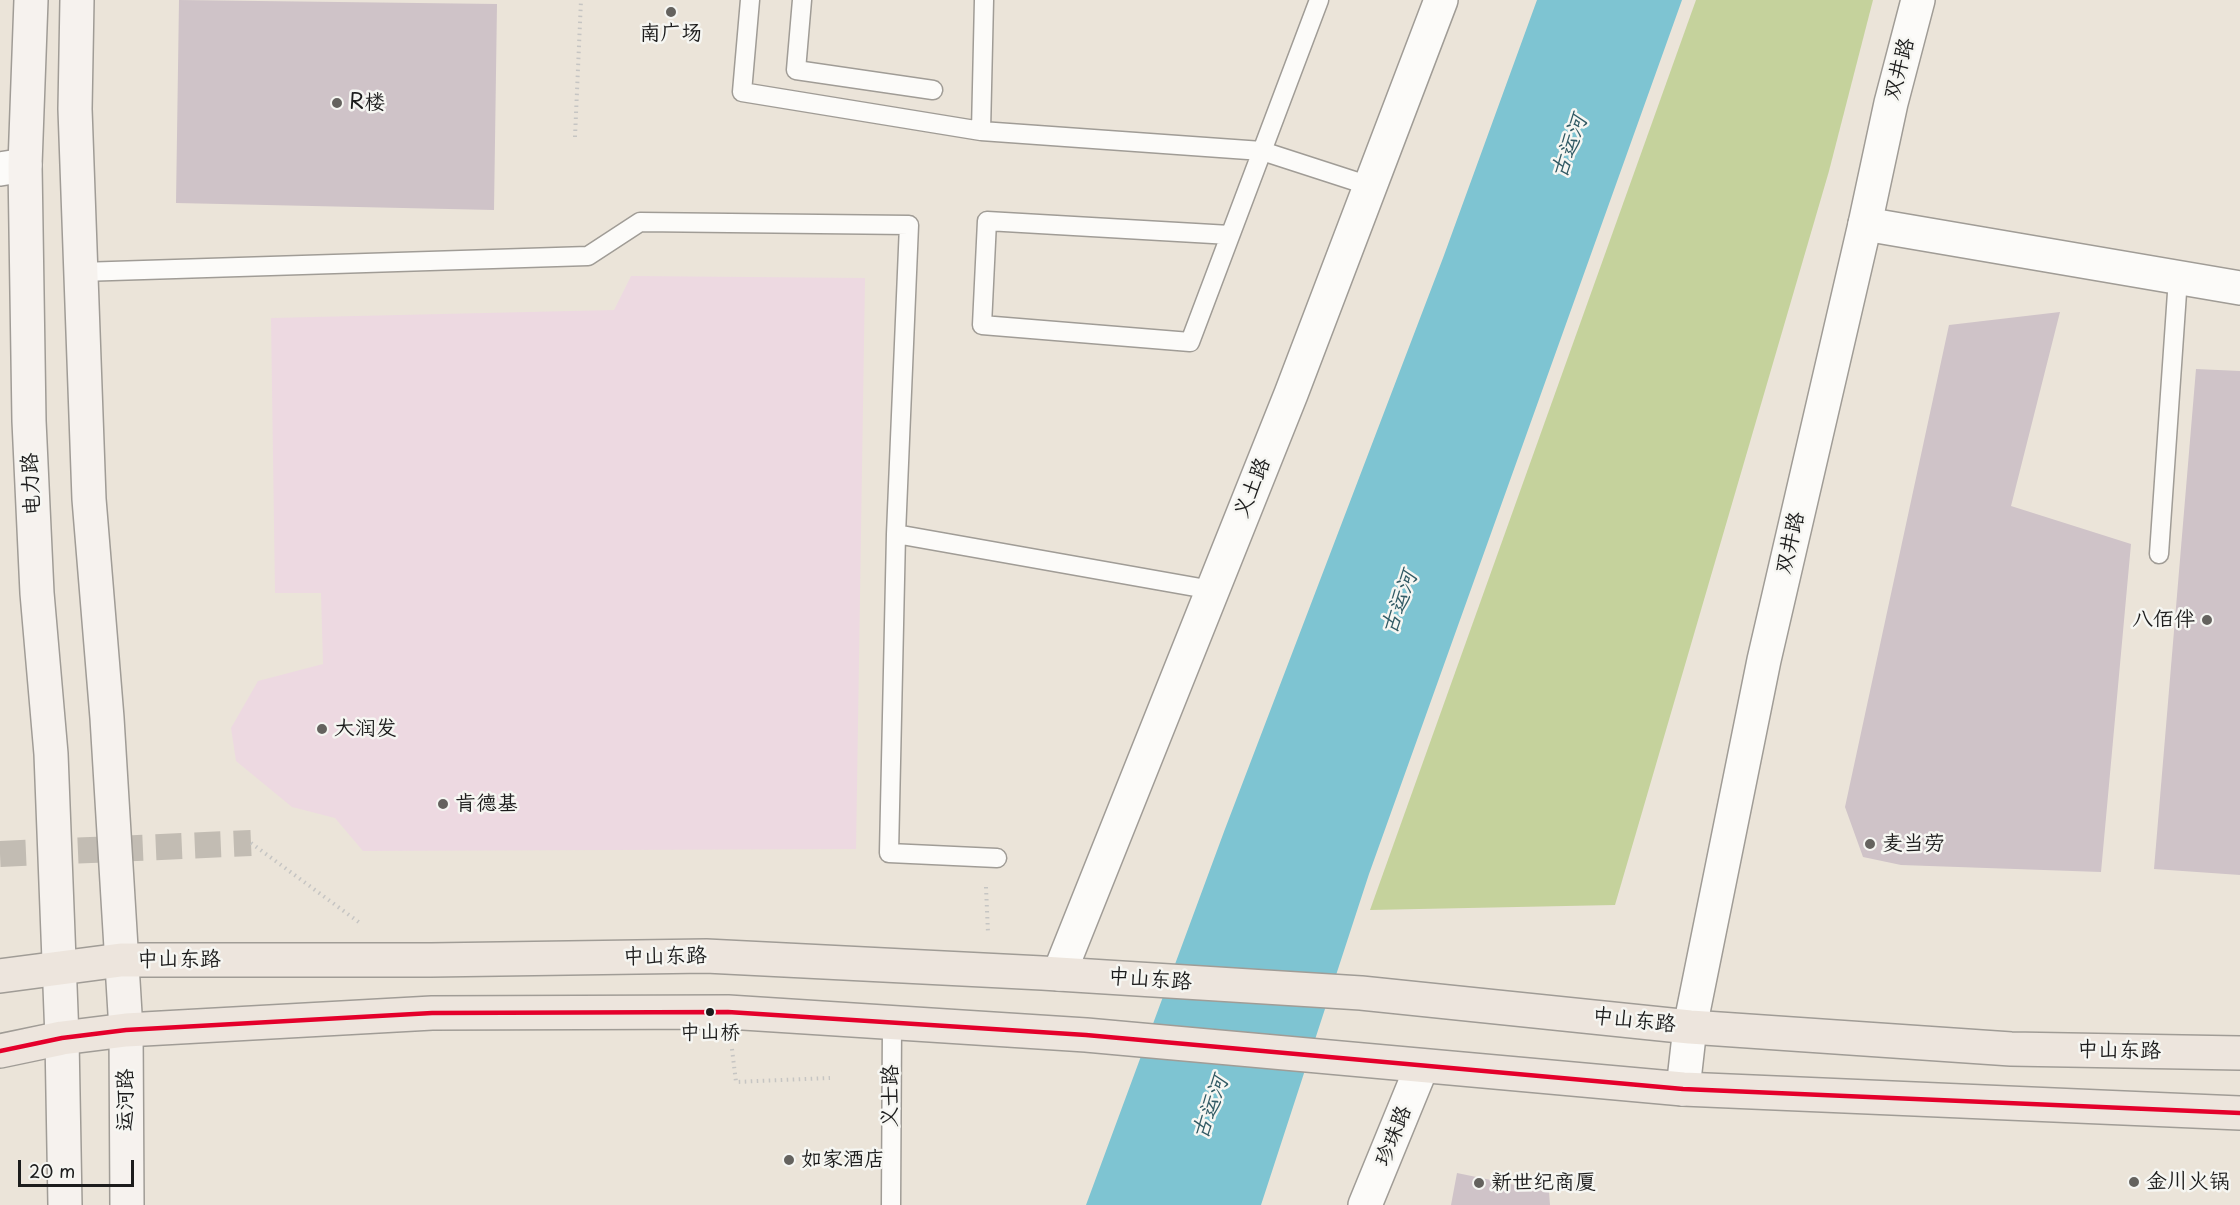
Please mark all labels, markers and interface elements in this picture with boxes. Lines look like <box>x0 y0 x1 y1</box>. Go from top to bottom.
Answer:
marker: 南广场 <box>664 5 678 19</box>
place label: 南广场 <box>640 21 702 47</box>
street label: 双井路 <box>1880 35 1920 103</box>
place label: R楼 <box>349 90 385 116</box>
marker: R楼 <box>330 96 344 110</box>
water label: 古运河 <box>1546 111 1594 183</box>
street label: 电力路 <box>18 452 46 516</box>
street label: 义土路 <box>1230 454 1276 522</box>
street label: 双井路 <box>1772 509 1810 577</box>
water label: 古运河 <box>1376 567 1424 639</box>
place label: 八佰伴 <box>2132 607 2195 633</box>
marker: 八佰伴 <box>2200 613 2214 627</box>
place label: 大润发 <box>334 716 397 742</box>
marker: 大润发 <box>315 722 329 736</box>
place label: 肯德基 <box>455 791 518 817</box>
marker: 肯德基 <box>436 797 450 811</box>
place label: 麦当劳 <box>1882 831 1945 857</box>
marker: 麦当劳 <box>1863 837 1877 851</box>
street label: 中山东路 <box>623 944 707 970</box>
street label: 中山东路 <box>137 947 221 973</box>
street label: 中山东路 <box>1107 965 1193 995</box>
street label: 中山东路 <box>1591 1004 1677 1038</box>
marker: 中山桥 <box>704 1006 716 1018</box>
place label: 中山桥 <box>680 1021 740 1045</box>
street label: 中山东路 <box>2077 1038 2161 1064</box>
street label: 义士路 <box>878 1065 904 1127</box>
street label: 运河路 <box>113 1069 139 1131</box>
water label: 古运河 <box>1187 1072 1235 1144</box>
street label: 珍珠路 <box>1371 1102 1417 1170</box>
place label: 如家酒店 <box>801 1147 885 1173</box>
scale bar <box>21 1148 136 1186</box>
marker: 如家酒店 <box>782 1153 796 1167</box>
text: 20 m <box>29 1157 75 1184</box>
place label: 金川火锅 <box>2146 1169 2230 1195</box>
place label: 新世纪商厦 <box>1491 1170 1596 1196</box>
marker: 金川火锅 <box>2127 1175 2141 1189</box>
marker: 新世纪商厦 <box>1472 1176 1486 1190</box>

